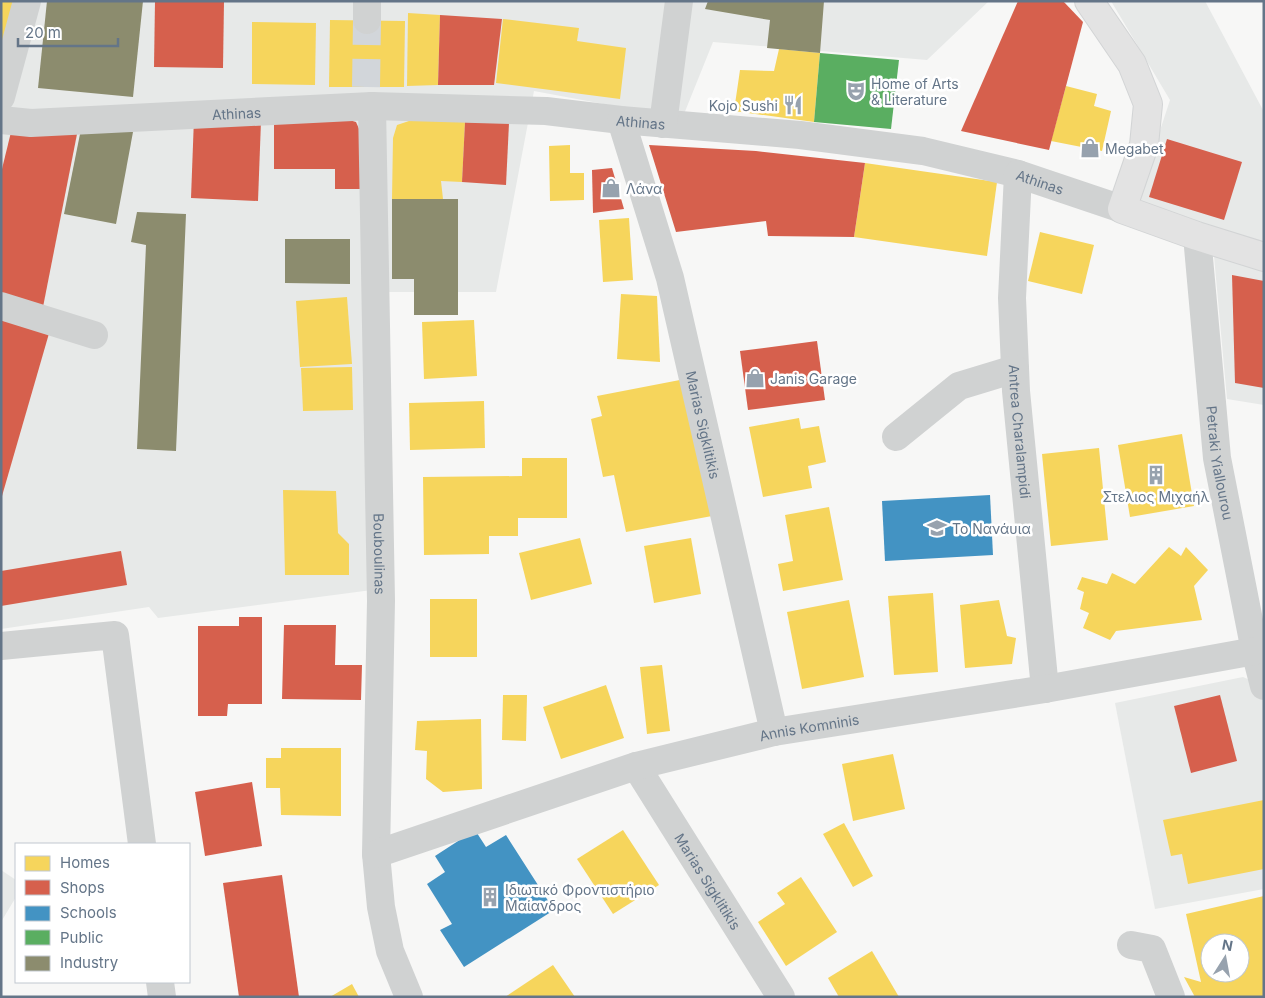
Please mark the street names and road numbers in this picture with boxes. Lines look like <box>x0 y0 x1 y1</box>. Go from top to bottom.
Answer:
street label: Athinas <box>212 103 262 122</box>
street label: Athinas <box>615 111 666 132</box>
street label: Athinas <box>1014 166 1066 197</box>
street label: Antrea Charalampidi <box>1006 364 1035 499</box>
street label: Marias Sigklitikis <box>683 369 724 481</box>
street label: Petraki Yiallourou <box>1204 405 1237 521</box>
street label: Bouboulinas <box>371 513 389 595</box>
street label: Annis Komninis <box>757 710 860 744</box>
street label: Marias Sigklitikis <box>672 830 745 933</box>

